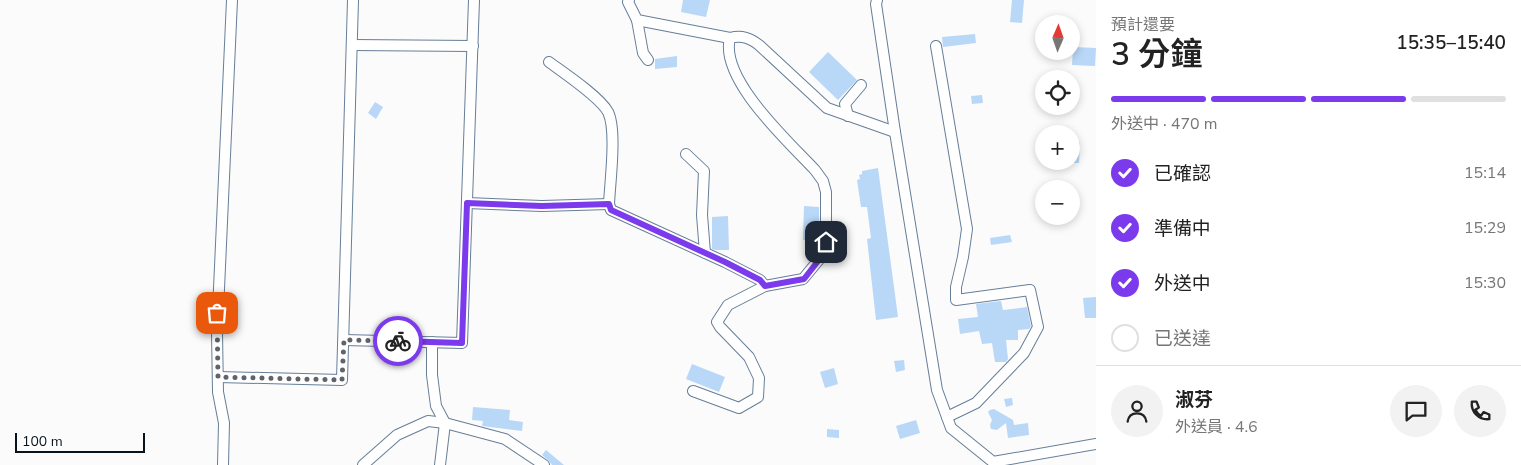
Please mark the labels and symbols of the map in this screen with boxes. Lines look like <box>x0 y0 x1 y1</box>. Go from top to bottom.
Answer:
north arrow <box>1035 15 1080 60</box>
pin <box>805 221 847 263</box>
pin <box>196 292 238 334</box>
courier <box>373 316 423 366</box>
scale bar <box>15 430 145 453</box>

